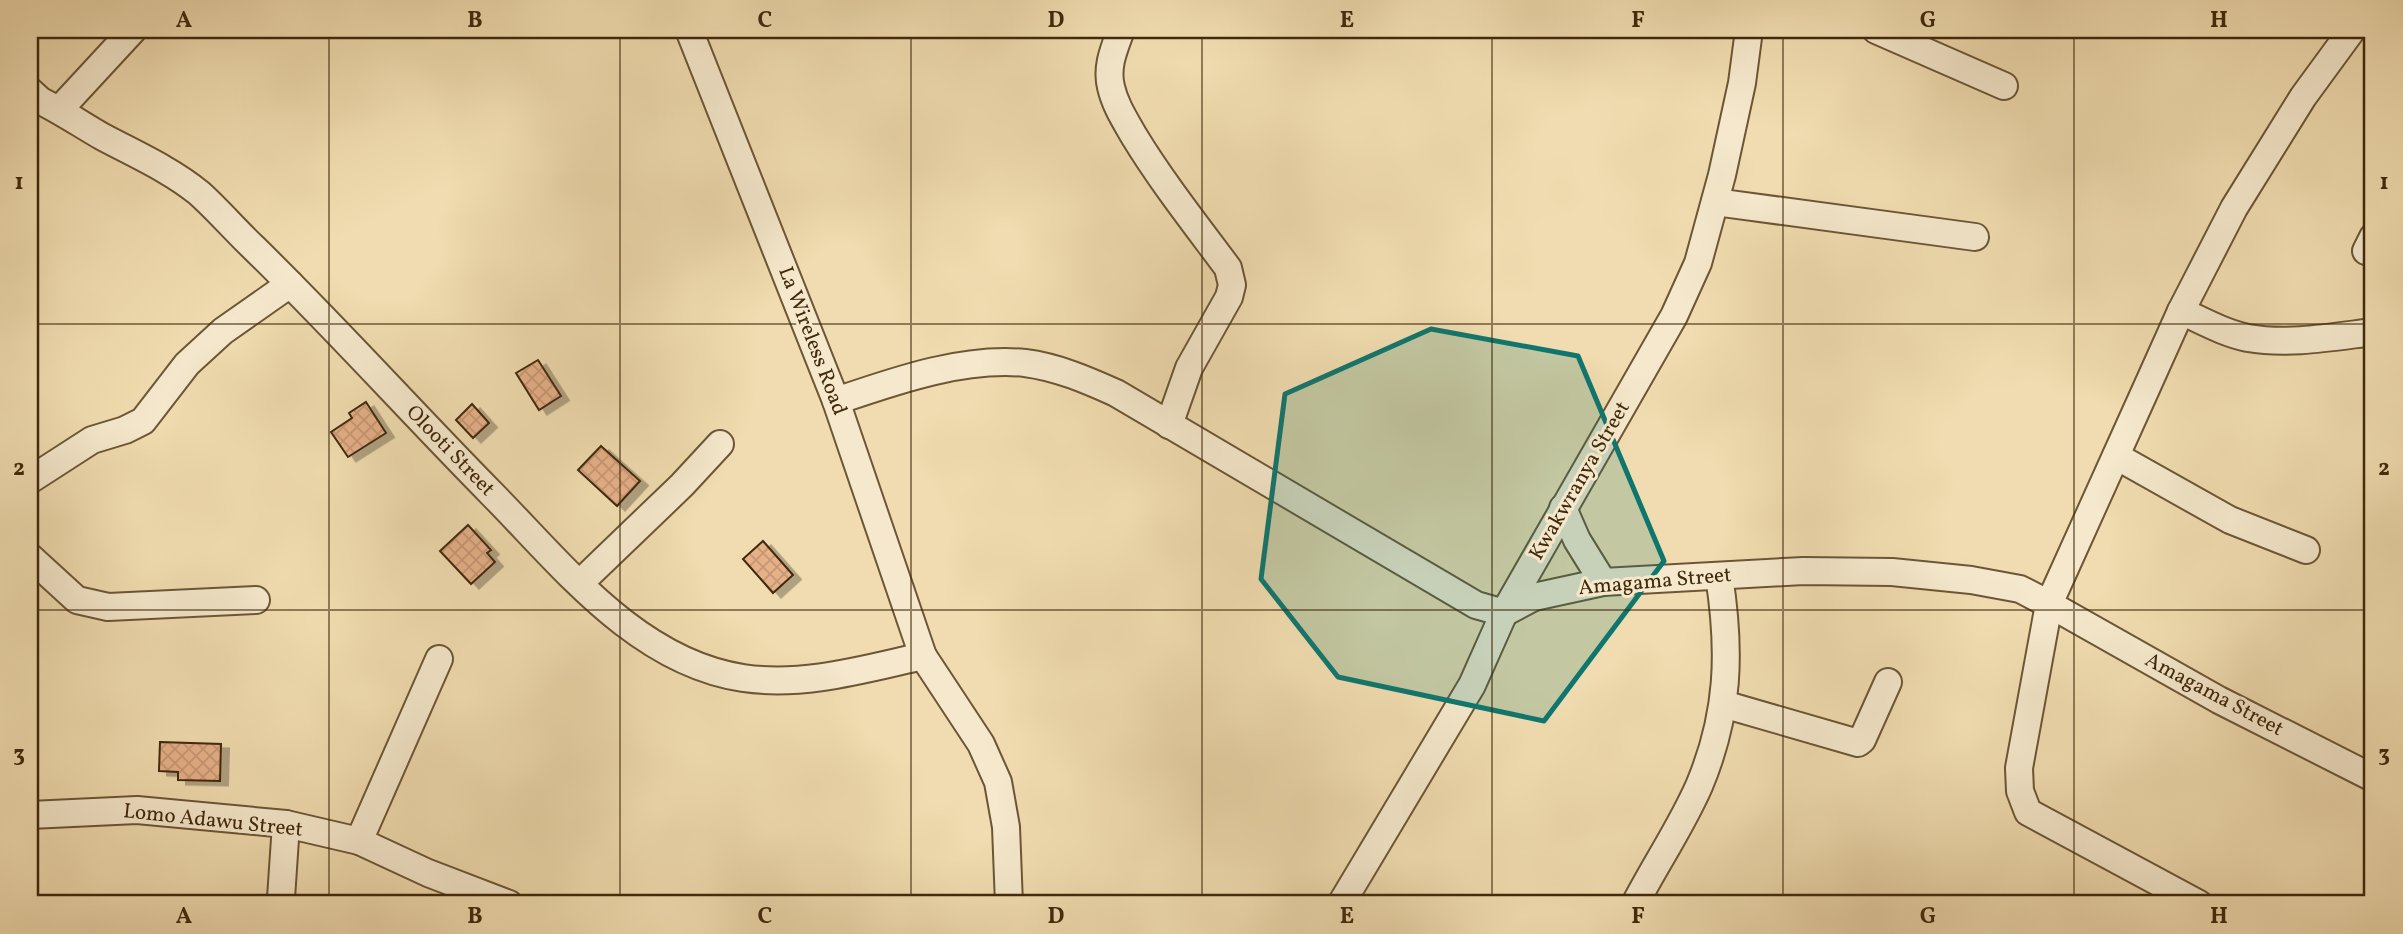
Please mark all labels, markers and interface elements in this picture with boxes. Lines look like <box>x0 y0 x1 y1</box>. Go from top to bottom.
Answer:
text: A <box>176 5 192 37</box>
text: B <box>467 5 483 37</box>
text: C <box>758 5 772 37</box>
text: D <box>1048 5 1065 37</box>
text: E <box>1340 5 1354 37</box>
text: F <box>1631 5 1645 37</box>
text: G <box>1920 5 1936 37</box>
text: H <box>2210 5 2228 37</box>
text: 1 <box>14 167 24 199</box>
text: 1 <box>2379 167 2389 199</box>
street label: La Wireless Road <box>770 262 854 420</box>
street label: Kwakwranya Street <box>1523 396 1637 566</box>
street label: Olooti Street <box>399 399 501 503</box>
text: 2 <box>13 453 25 485</box>
text: 2 <box>2378 453 2390 485</box>
street label: Amagama Street <box>1577 561 1733 603</box>
street label: Amagama Street <box>2140 646 2288 744</box>
text: 3 <box>13 739 25 771</box>
text: 3 <box>2378 739 2390 771</box>
street label: Lomo Adawu Street <box>122 797 304 845</box>
text: A <box>176 901 192 933</box>
text: B <box>467 901 483 933</box>
text: C <box>758 901 772 933</box>
text: D <box>1048 901 1065 933</box>
text: E <box>1340 901 1354 933</box>
text: F <box>1631 901 1645 933</box>
text: G <box>1920 901 1936 933</box>
text: H <box>2210 901 2228 933</box>

